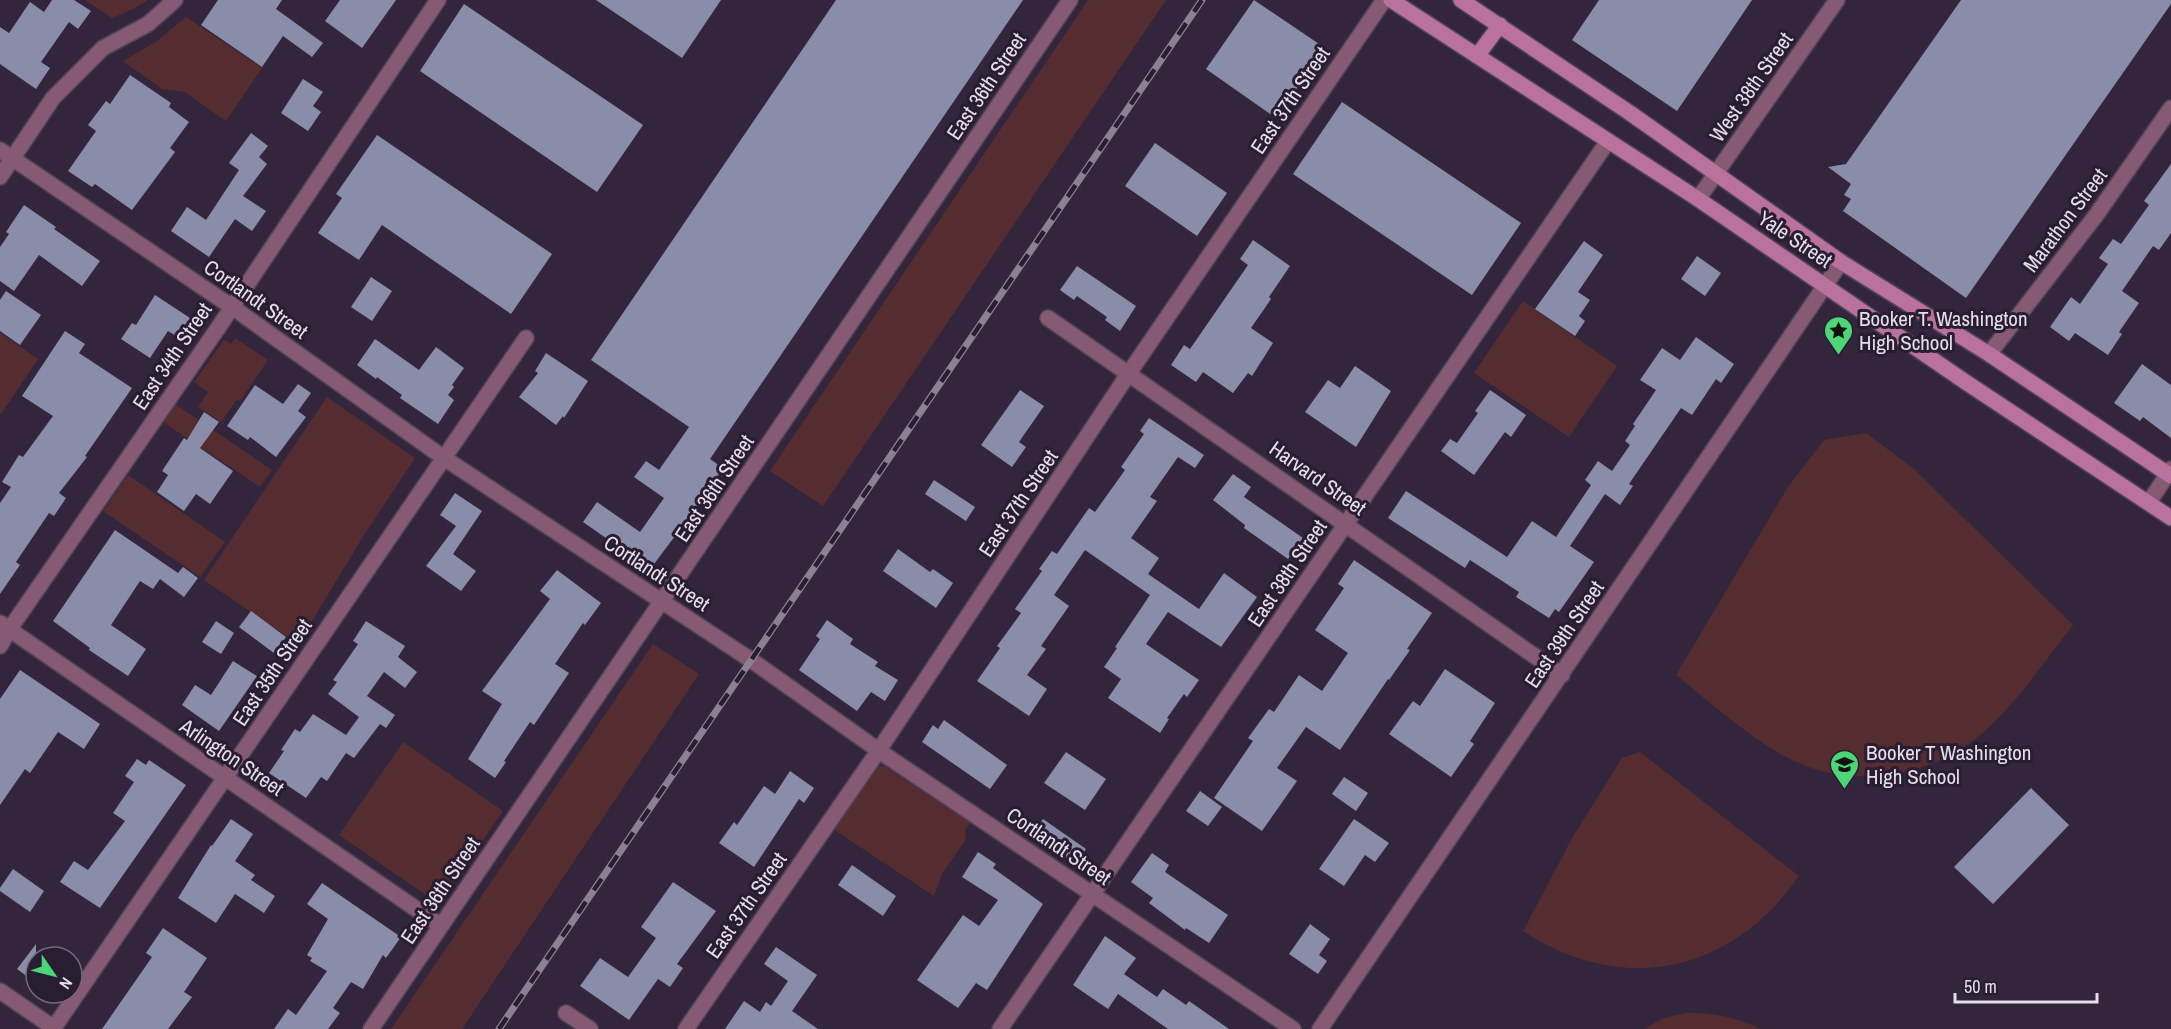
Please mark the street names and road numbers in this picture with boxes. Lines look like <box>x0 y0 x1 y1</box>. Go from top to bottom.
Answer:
street label: West 38th Street <box>1702 26 1800 148</box>
street label: East 36th Street <box>939 27 1033 145</box>
street label: East 37th Street <box>1243 41 1337 159</box>
street label: Marathon Street <box>2016 162 2114 278</box>
street label: Yale Street <box>1752 204 1838 275</box>
street label: Cortlandt Street <box>198 253 314 346</box>
street label: East 34th Street <box>125 297 219 415</box>
street label: East 36th Street <box>667 429 761 547</box>
street label: Harvard Street <box>1264 434 1372 522</box>
street label: East 37th Street <box>971 444 1065 562</box>
street label: East 38th Street <box>1240 514 1334 632</box>
street label: Cortlandt Street <box>599 528 716 618</box>
street label: East 39th Street <box>1517 575 1611 693</box>
street label: East 35th Street <box>225 613 319 731</box>
street label: Arlington Street <box>173 711 290 803</box>
street label: Cortlandt Street <box>1001 800 1117 892</box>
street label: East 36th Street <box>393 831 487 949</box>
street label: East 37th Street <box>699 846 793 964</box>

